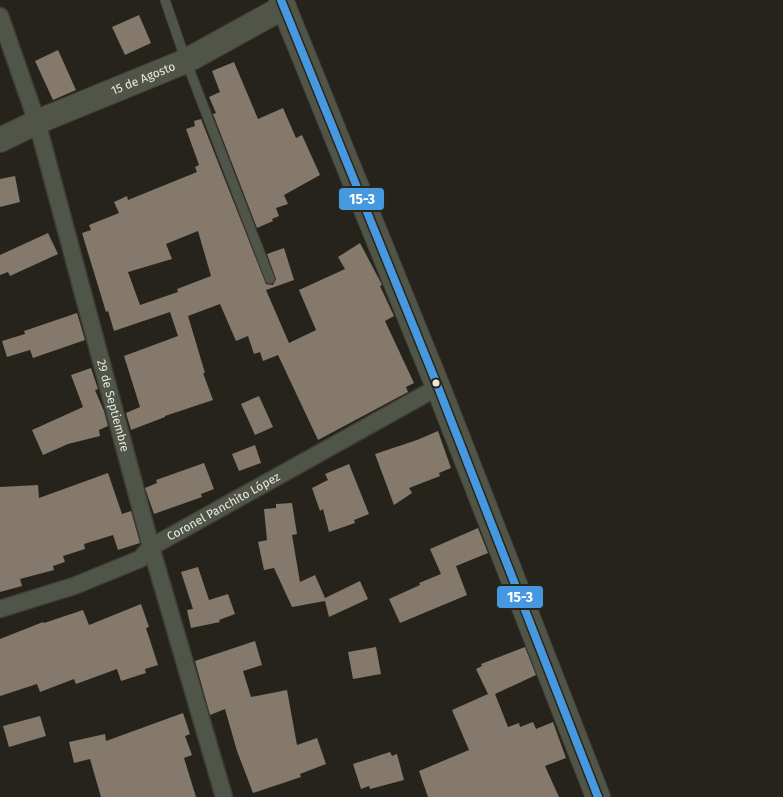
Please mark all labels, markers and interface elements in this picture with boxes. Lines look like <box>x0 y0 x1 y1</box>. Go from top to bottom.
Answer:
street label: 15 de Agosto <box>109 59 177 98</box>
line badge: 15-3 <box>338 187 385 211</box>
text: 15-3 <box>349 191 375 208</box>
street label: 29 de Septiembre <box>94 358 132 453</box>
unlabelled marker <box>431 378 441 388</box>
street label: Coronel Panchito López <box>165 470 282 544</box>
line badge: 15-3 <box>496 585 544 609</box>
text: 15-3 <box>507 589 533 606</box>

